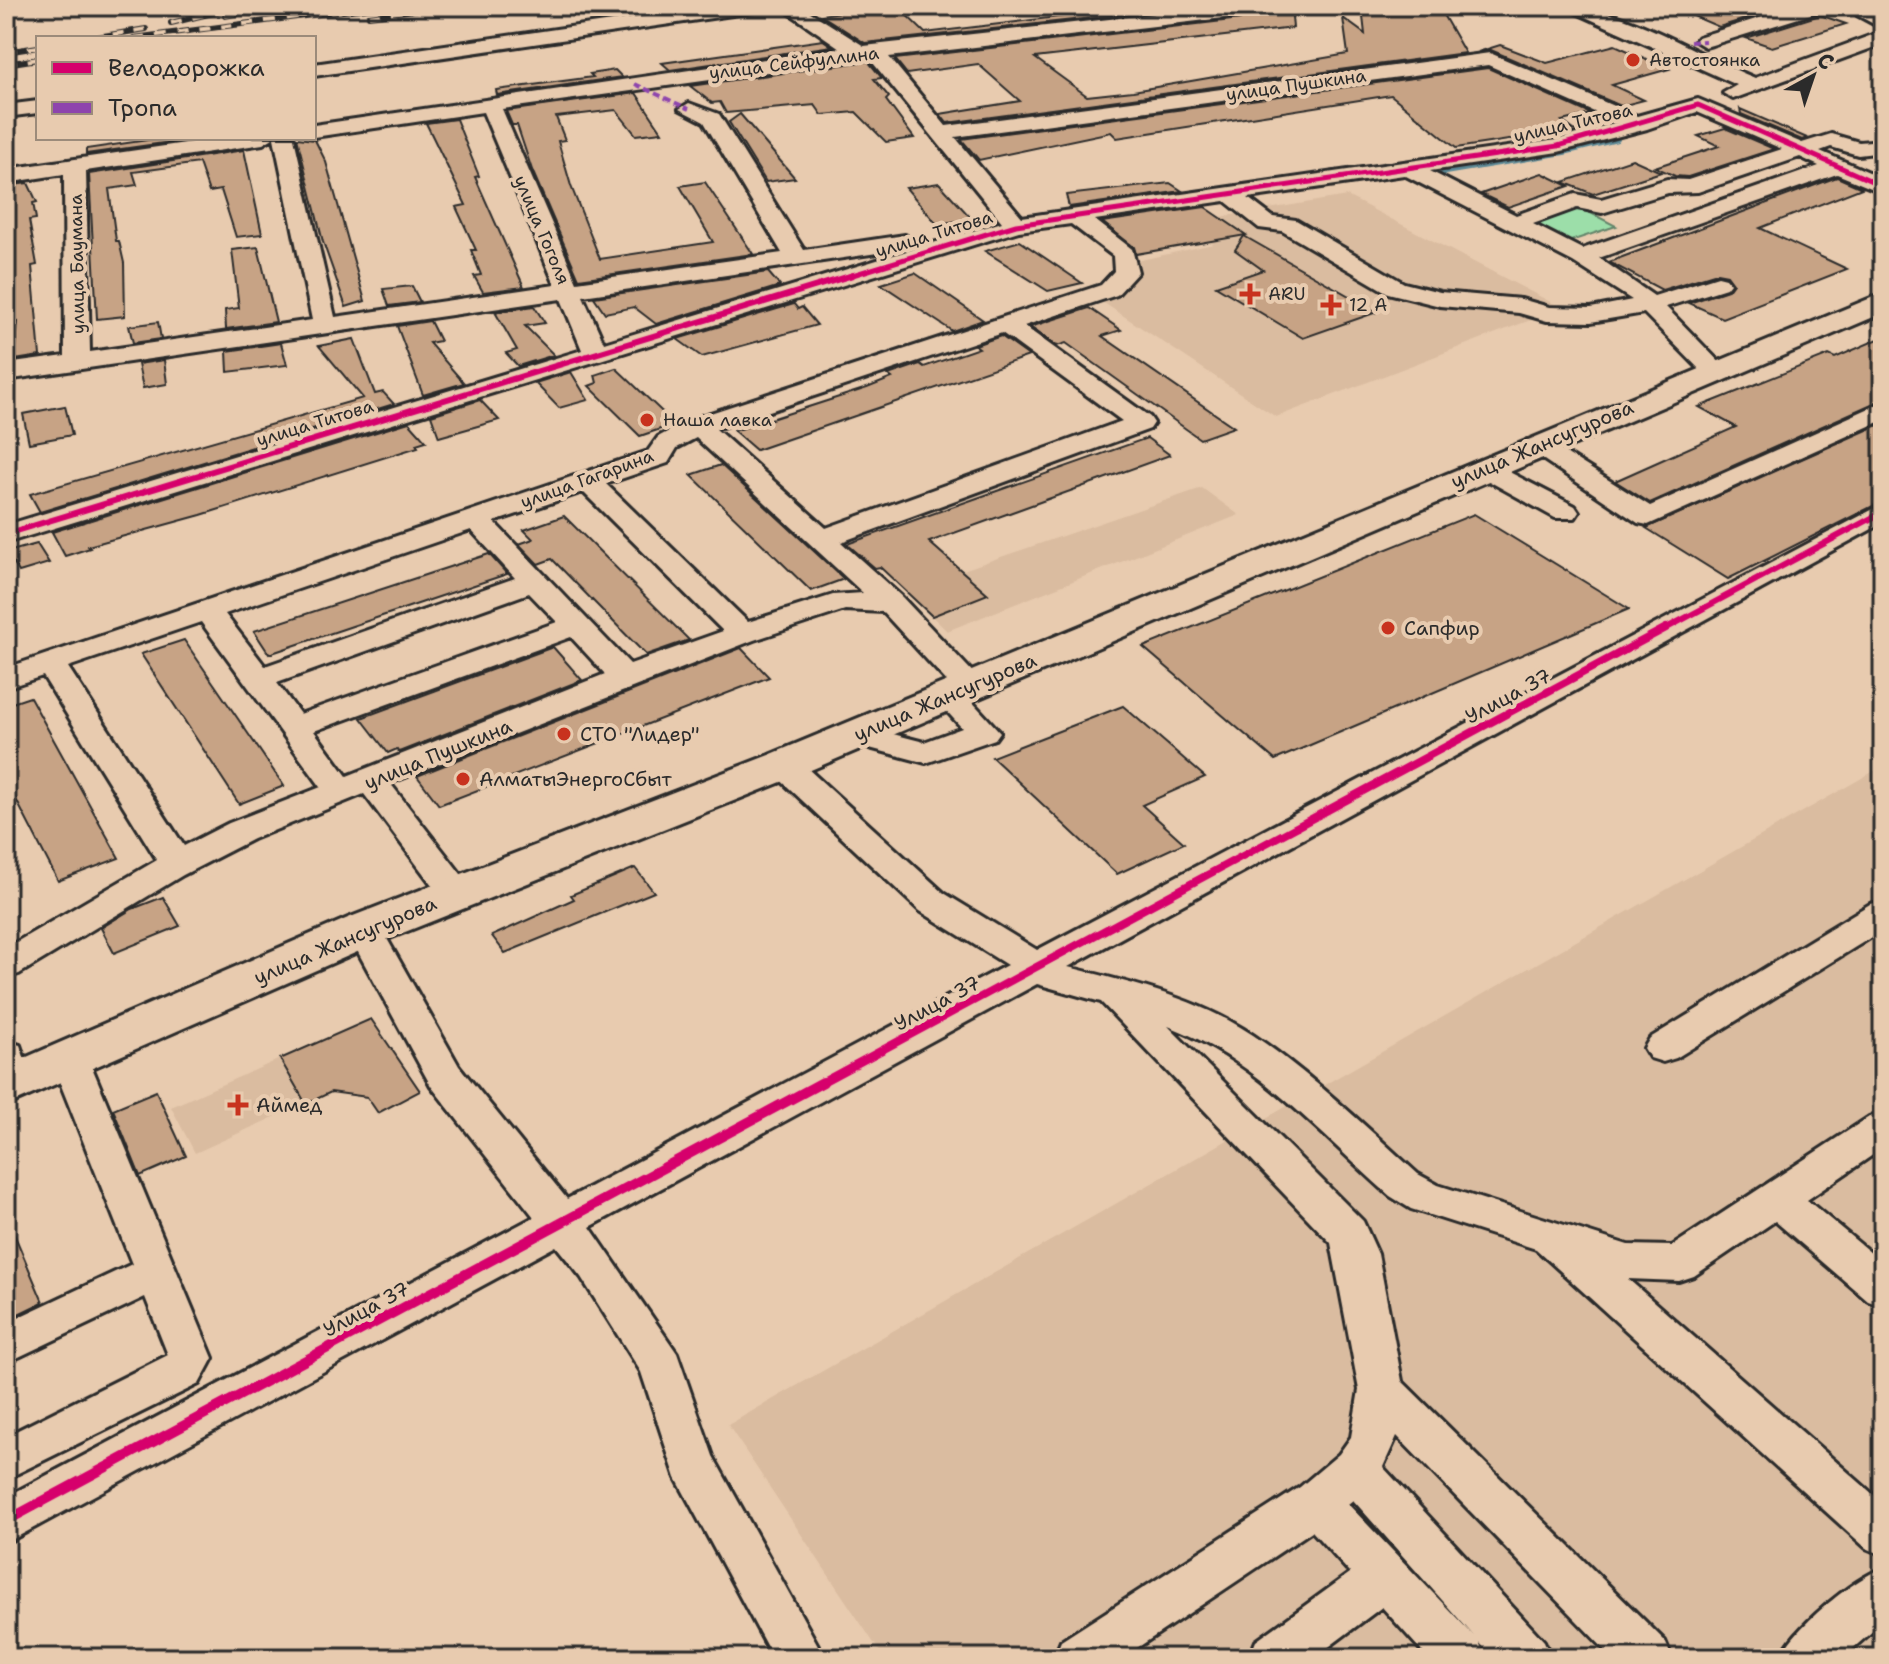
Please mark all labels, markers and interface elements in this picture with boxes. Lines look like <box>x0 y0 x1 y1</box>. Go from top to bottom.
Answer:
legend <box>36 36 316 140</box>
north arrow <box>1773 36 1853 116</box>
street label: улица Сейфуллина <box>708 41 880 85</box>
text: С <box>1811 46 1840 77</box>
place label: Автостоянка <box>1649 48 1760 72</box>
marker: Автостоянка <box>1624 51 1642 69</box>
text: Велодорожка <box>108 52 265 84</box>
street label: улица Пушкина <box>1224 63 1368 107</box>
text: Тропа <box>108 92 177 124</box>
street label: улица Титова <box>1511 98 1635 148</box>
street label: улица Гоголя <box>508 172 576 288</box>
street label: улица Баумана <box>64 194 90 334</box>
street label: улица Титова <box>873 205 995 263</box>
place label: ARU <box>1268 282 1306 306</box>
marker: ARU <box>1239 283 1261 305</box>
place label: 12 А <box>1349 293 1387 317</box>
marker: 12 А <box>1320 294 1342 316</box>
street label: улица Жансугурова <box>1447 393 1638 494</box>
street label: улица Титова <box>254 394 376 452</box>
place label: Наша лавка <box>663 408 772 432</box>
marker: Наша лавка <box>638 411 656 429</box>
street label: улица Гагарина <box>517 444 657 514</box>
place label: Сапфир <box>1404 615 1480 641</box>
marker: Сапфир <box>1379 619 1397 637</box>
street label: улица Жансугурова <box>850 646 1041 747</box>
street label: Улица 37 <box>1461 663 1555 729</box>
street label: улица Пушкина <box>360 712 516 795</box>
place label: СТО "Лидер" <box>580 721 700 747</box>
marker: СТО "Лидер" <box>555 725 573 743</box>
place label: АлматыЭнергоСбыт <box>479 766 673 792</box>
marker: АлматыЭнергоСбыт <box>454 770 472 788</box>
street label: улица Жансугурова <box>250 889 441 990</box>
street label: Улица 37 <box>890 970 984 1036</box>
place label: Аймед <box>256 1092 323 1118</box>
marker: Аймед <box>227 1094 249 1116</box>
street label: Улица 37 <box>319 1276 413 1342</box>

